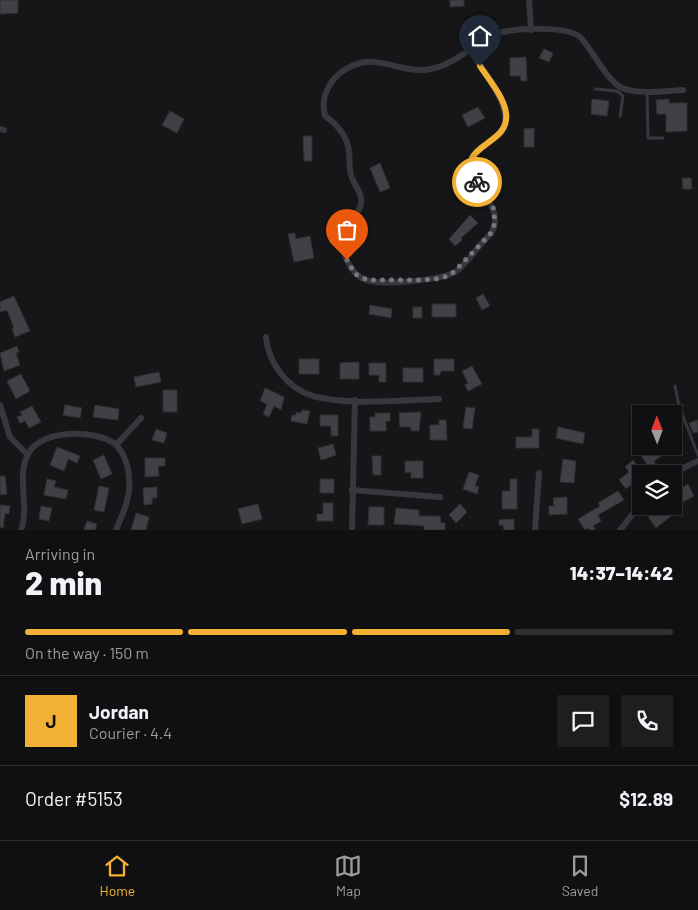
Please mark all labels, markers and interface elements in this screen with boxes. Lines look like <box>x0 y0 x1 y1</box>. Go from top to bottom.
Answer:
pin <box>459 15 501 66</box>
icon: home <box>466 22 494 50</box>
courier <box>452 157 502 207</box>
icon: bike <box>463 168 491 196</box>
pin <box>326 209 368 260</box>
icon: bag <box>333 216 361 244</box>
north arrow <box>632 405 682 455</box>
map controls <box>632 405 682 515</box>
button: layers <box>632 465 682 515</box>
text: Arriving in <box>25 544 95 563</box>
text: 14:37–14:42 <box>570 561 673 584</box>
text: 2 min <box>25 563 102 601</box>
text: On the way · 150 m <box>25 643 149 662</box>
button: chat <box>557 695 609 747</box>
button: phone <box>621 695 673 747</box>
text: Jordan <box>89 700 149 723</box>
text: J <box>45 709 57 732</box>
text: Courier · 4.4 <box>89 723 172 742</box>
text: Order #5153 <box>25 787 123 810</box>
text: $12.89 <box>619 787 673 810</box>
tab: Home <box>100 852 135 899</box>
tab: Map <box>334 852 362 899</box>
tab: Saved <box>562 852 598 899</box>

